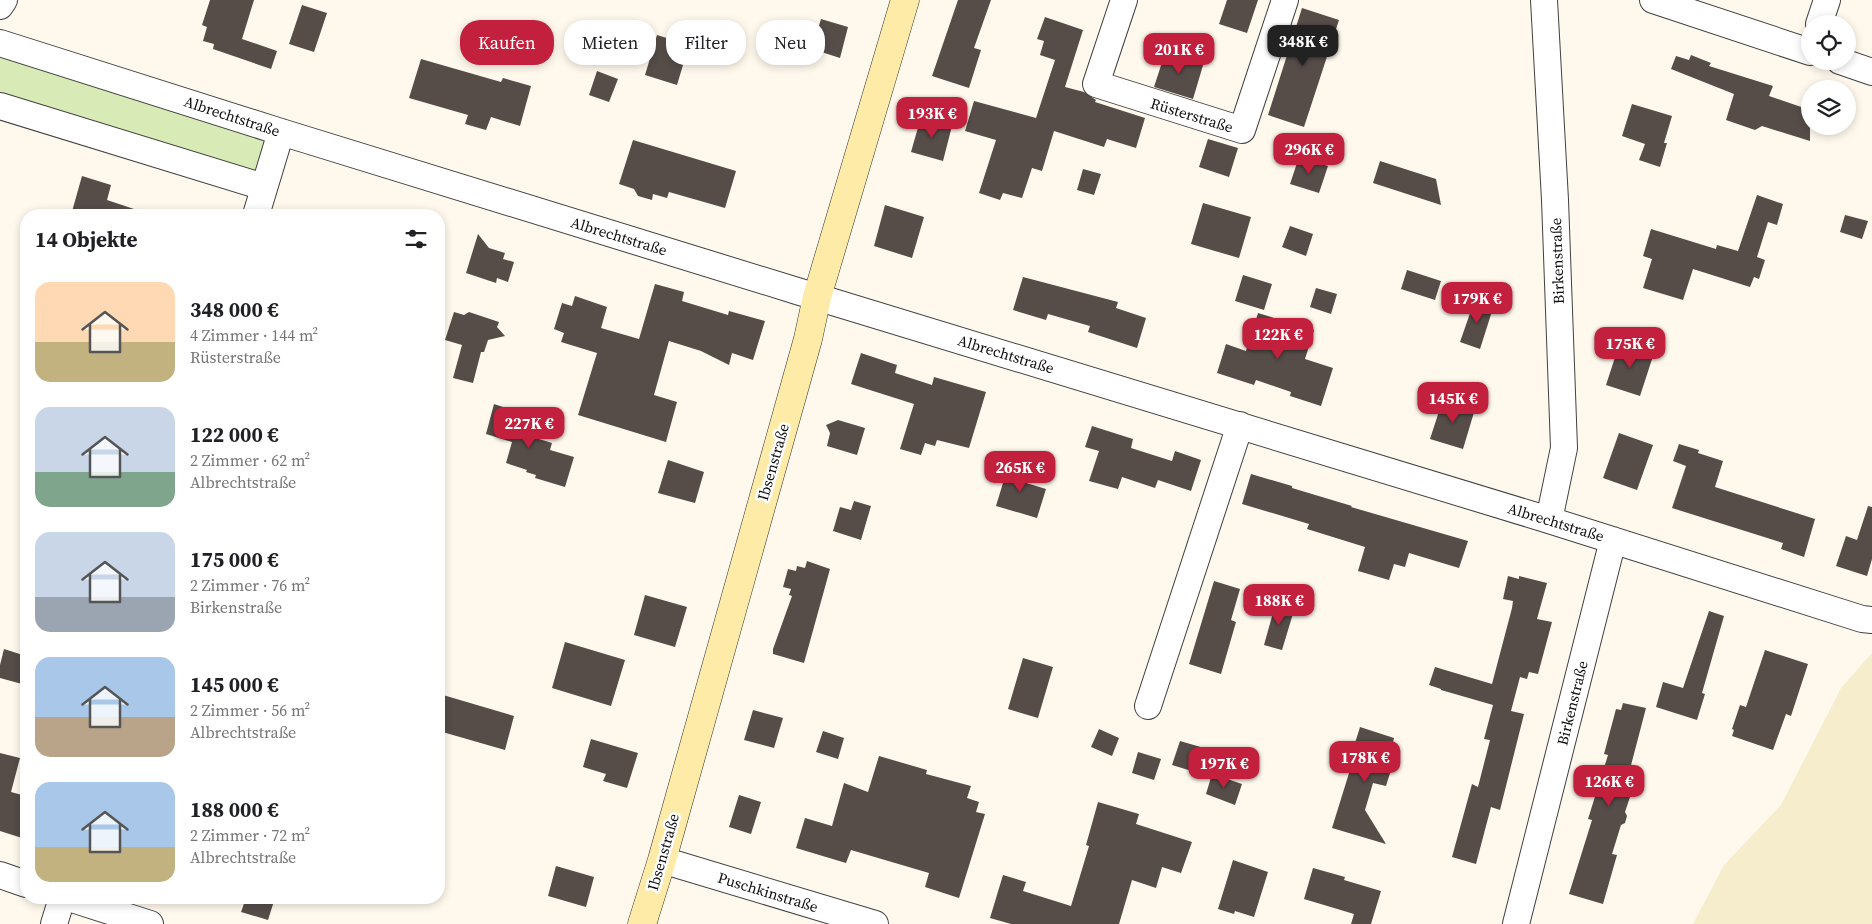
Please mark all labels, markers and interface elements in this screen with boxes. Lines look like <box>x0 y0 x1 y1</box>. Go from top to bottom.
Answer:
map controls <box>1801 15 1856 135</box>
button: locate <box>1801 15 1856 70</box>
chip: Kaufen <box>460 20 554 65</box>
chip: Mieten <box>564 20 656 65</box>
chip: Filter <box>666 20 746 65</box>
chip: Neu <box>756 20 825 65</box>
pin: 348K € <box>1262 24 1344 67</box>
text: 348K € <box>1278 30 1328 52</box>
pin: 201K € <box>1138 32 1220 75</box>
text: 201K € <box>1154 38 1204 60</box>
button: layers <box>1801 80 1856 135</box>
street label: Albrechtstraße <box>181 91 283 141</box>
street label: Rüsterstraße <box>1148 92 1236 138</box>
pin: 193K € <box>891 96 973 139</box>
text: 193K € <box>907 102 957 124</box>
pin: 296K € <box>1268 132 1350 175</box>
text: 296K € <box>1284 138 1334 160</box>
street label: Albrechtstraße <box>568 211 670 261</box>
street label: Birkenstraße <box>1545 217 1569 305</box>
text: 14 Objekte <box>35 225 137 254</box>
icon: filters <box>402 225 430 253</box>
pin: 179K € <box>1436 282 1518 324</box>
text: 179K € <box>1452 287 1502 309</box>
text: 348 000 € <box>190 295 279 324</box>
icon: home <box>75 302 135 362</box>
pin: 122K € <box>1237 318 1319 360</box>
text: 122K € <box>1253 323 1303 345</box>
text: 4 Zimmer · 144 m² <box>190 324 318 346</box>
pin: 175K € <box>1589 326 1671 369</box>
street label: Albrechtstraße <box>955 329 1057 379</box>
text: 175K € <box>1605 332 1655 354</box>
text: Rüsterstraße <box>190 346 281 368</box>
pin: 145K € <box>1412 382 1494 424</box>
text: 145K € <box>1428 387 1478 409</box>
pin: 227K € <box>488 406 570 449</box>
text: 227K € <box>504 412 554 434</box>
text: 122 000 € <box>190 420 279 449</box>
street label: Ibsenstraße <box>752 421 794 503</box>
icon: home <box>75 427 135 487</box>
text: 2 Zimmer · 62 m² <box>190 449 310 471</box>
pin: 265K € <box>979 450 1061 493</box>
text: 265K € <box>995 456 1045 478</box>
text: Albrechtstraße <box>190 471 296 493</box>
street label: Albrechtstraße <box>1505 497 1607 547</box>
text: 175 000 € <box>190 545 279 574</box>
icon: home <box>75 552 135 612</box>
text: 2 Zimmer · 76 m² <box>190 574 310 596</box>
pin: 188K € <box>1238 584 1320 626</box>
text: 188K € <box>1254 589 1304 611</box>
text: Birkenstraße <box>190 596 282 618</box>
street label: Birkenstraße <box>1551 658 1593 747</box>
text: 145 000 € <box>190 670 279 699</box>
icon: home <box>75 677 135 737</box>
text: 2 Zimmer · 56 m² <box>190 699 310 721</box>
text: Albrechtstraße <box>190 721 296 743</box>
pin: 178K € <box>1324 740 1406 783</box>
pin: 197K € <box>1183 746 1265 789</box>
text: 178K € <box>1340 746 1390 768</box>
text: 197K € <box>1199 752 1249 774</box>
pin: 126K € <box>1568 764 1650 807</box>
text: 126K € <box>1584 770 1634 792</box>
text: 188 000 € <box>190 795 279 824</box>
icon: home <box>75 802 135 862</box>
street label: Ibsenstraße <box>642 811 684 893</box>
text: 2 Zimmer · 72 m² <box>190 824 310 846</box>
text: Albrechtstraße <box>190 846 296 868</box>
street label: Puschkinstraße <box>715 867 821 917</box>

